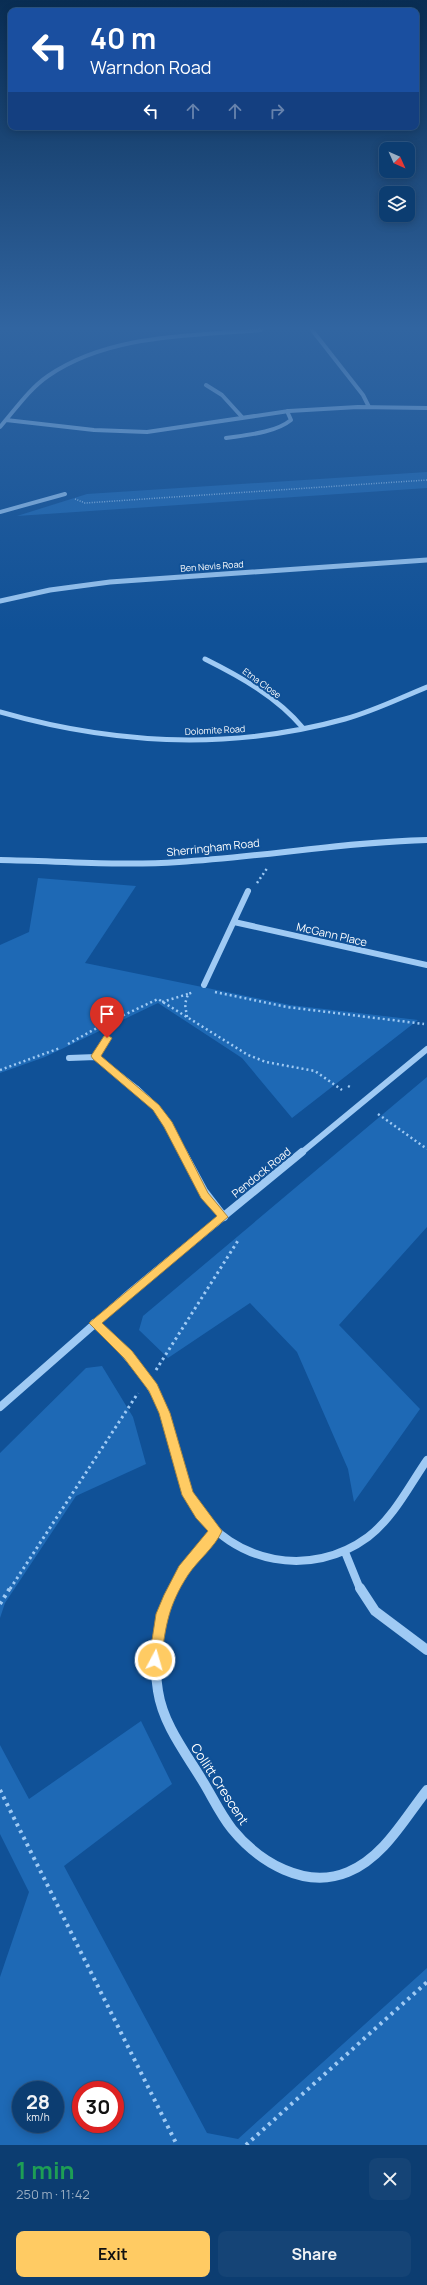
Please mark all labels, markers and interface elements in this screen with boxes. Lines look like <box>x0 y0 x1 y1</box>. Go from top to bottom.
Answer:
text: 40 m <box>90 19 156 57</box>
icon: left <box>24 24 76 76</box>
text: Warndon Road <box>90 55 211 79</box>
icon: left <box>140 100 162 122</box>
icon: ahead <box>182 100 204 122</box>
icon: ahead <box>224 100 246 122</box>
icon: right <box>266 100 288 122</box>
north arrow <box>379 142 415 178</box>
map controls <box>379 142 415 222</box>
button: layers <box>379 186 415 222</box>
street label: Ben Nevis Road <box>180 557 244 575</box>
street label: Etna Close <box>240 665 284 701</box>
street label: Dolomite Road <box>185 722 245 738</box>
street label: Sherringham Road <box>166 835 260 859</box>
street label: McGann Place <box>295 919 369 950</box>
pin <box>90 997 124 1038</box>
icon: arrive <box>96 1003 118 1025</box>
street label: Pendock Road <box>228 1143 294 1201</box>
position arrow <box>134 1639 176 1681</box>
street label: Collitt Crescent <box>187 1740 253 1828</box>
speed limit sign: 30 <box>72 2081 124 2133</box>
text: 28 <box>26 2088 50 2115</box>
text: km/h <box>26 2110 50 2124</box>
text: 1 min <box>16 2153 75 2186</box>
button: close <box>369 2158 411 2200</box>
text: 250 m · 11:42 <box>16 2185 90 2203</box>
button: Exit <box>16 2231 210 2277</box>
button: Share <box>218 2231 411 2277</box>

